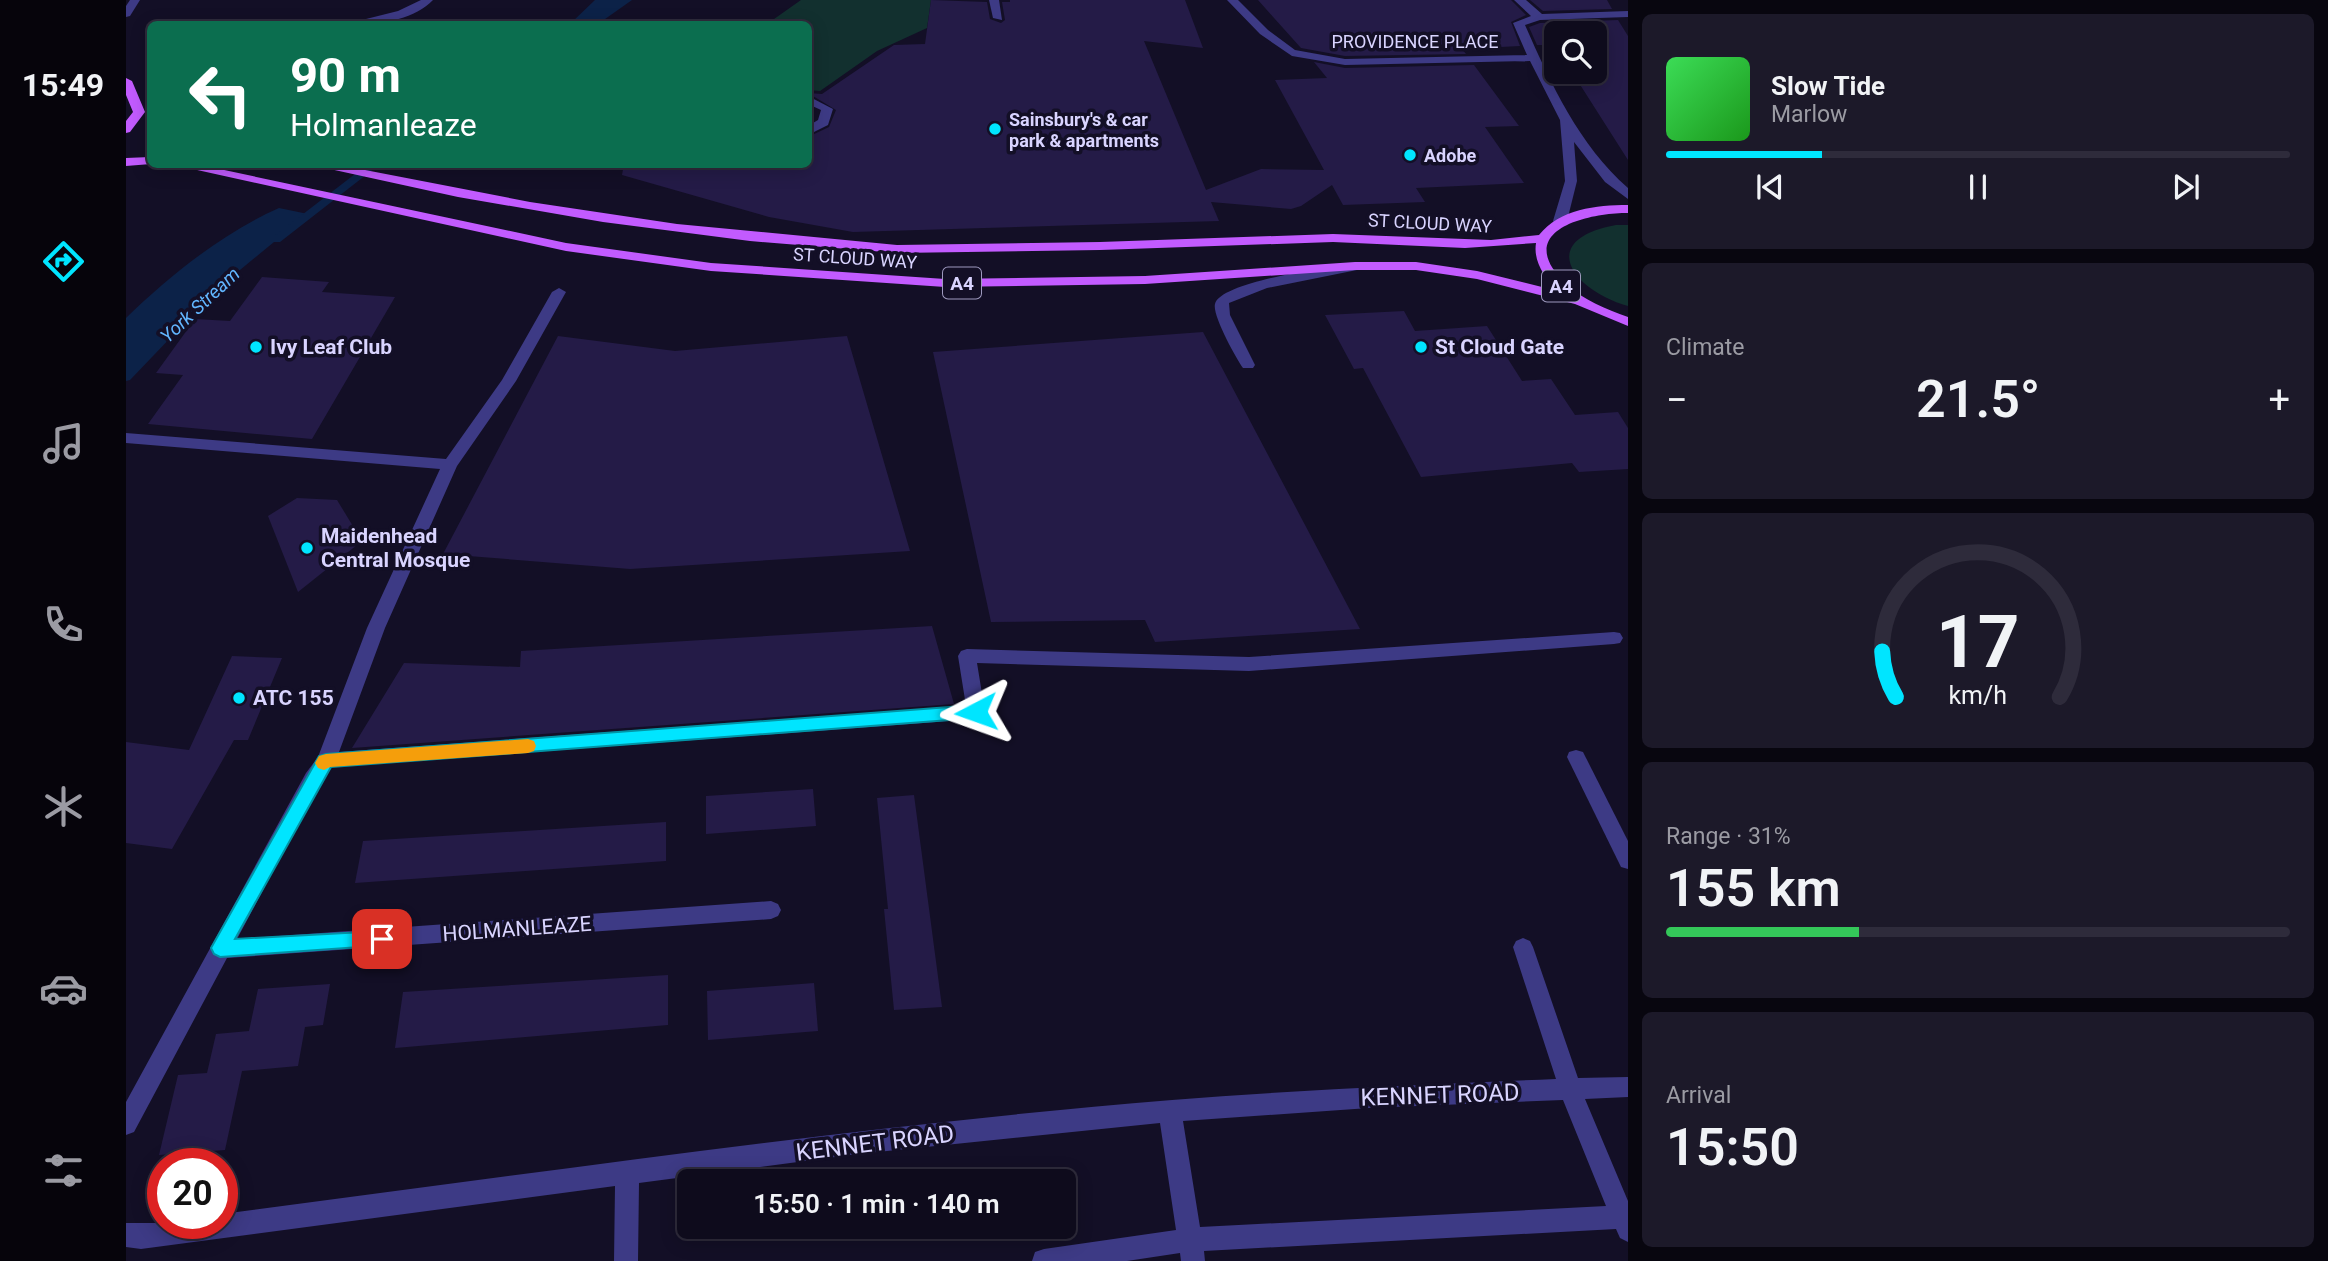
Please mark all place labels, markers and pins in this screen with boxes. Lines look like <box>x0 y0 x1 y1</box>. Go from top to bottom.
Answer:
place label: Sainsbury's & car park & apartments <box>1009 109 1159 151</box>
marker: Sainsbury's & car park & apartments <box>987 121 1003 137</box>
place label: Adobe <box>1424 145 1477 166</box>
marker: Adobe <box>1402 147 1418 163</box>
place label: Ivy Leaf Club <box>270 335 392 359</box>
place label: St Cloud Gate <box>1435 335 1564 359</box>
marker: Ivy Leaf Club <box>248 339 264 355</box>
marker: St Cloud Gate <box>1413 339 1429 355</box>
place label: Maidenhead Central Mosque <box>321 524 470 572</box>
marker: Maidenhead Central Mosque <box>299 540 315 556</box>
place label: ATC 155 <box>253 686 334 710</box>
marker: ATC 155 <box>231 690 247 706</box>
pin <box>352 909 412 969</box>

